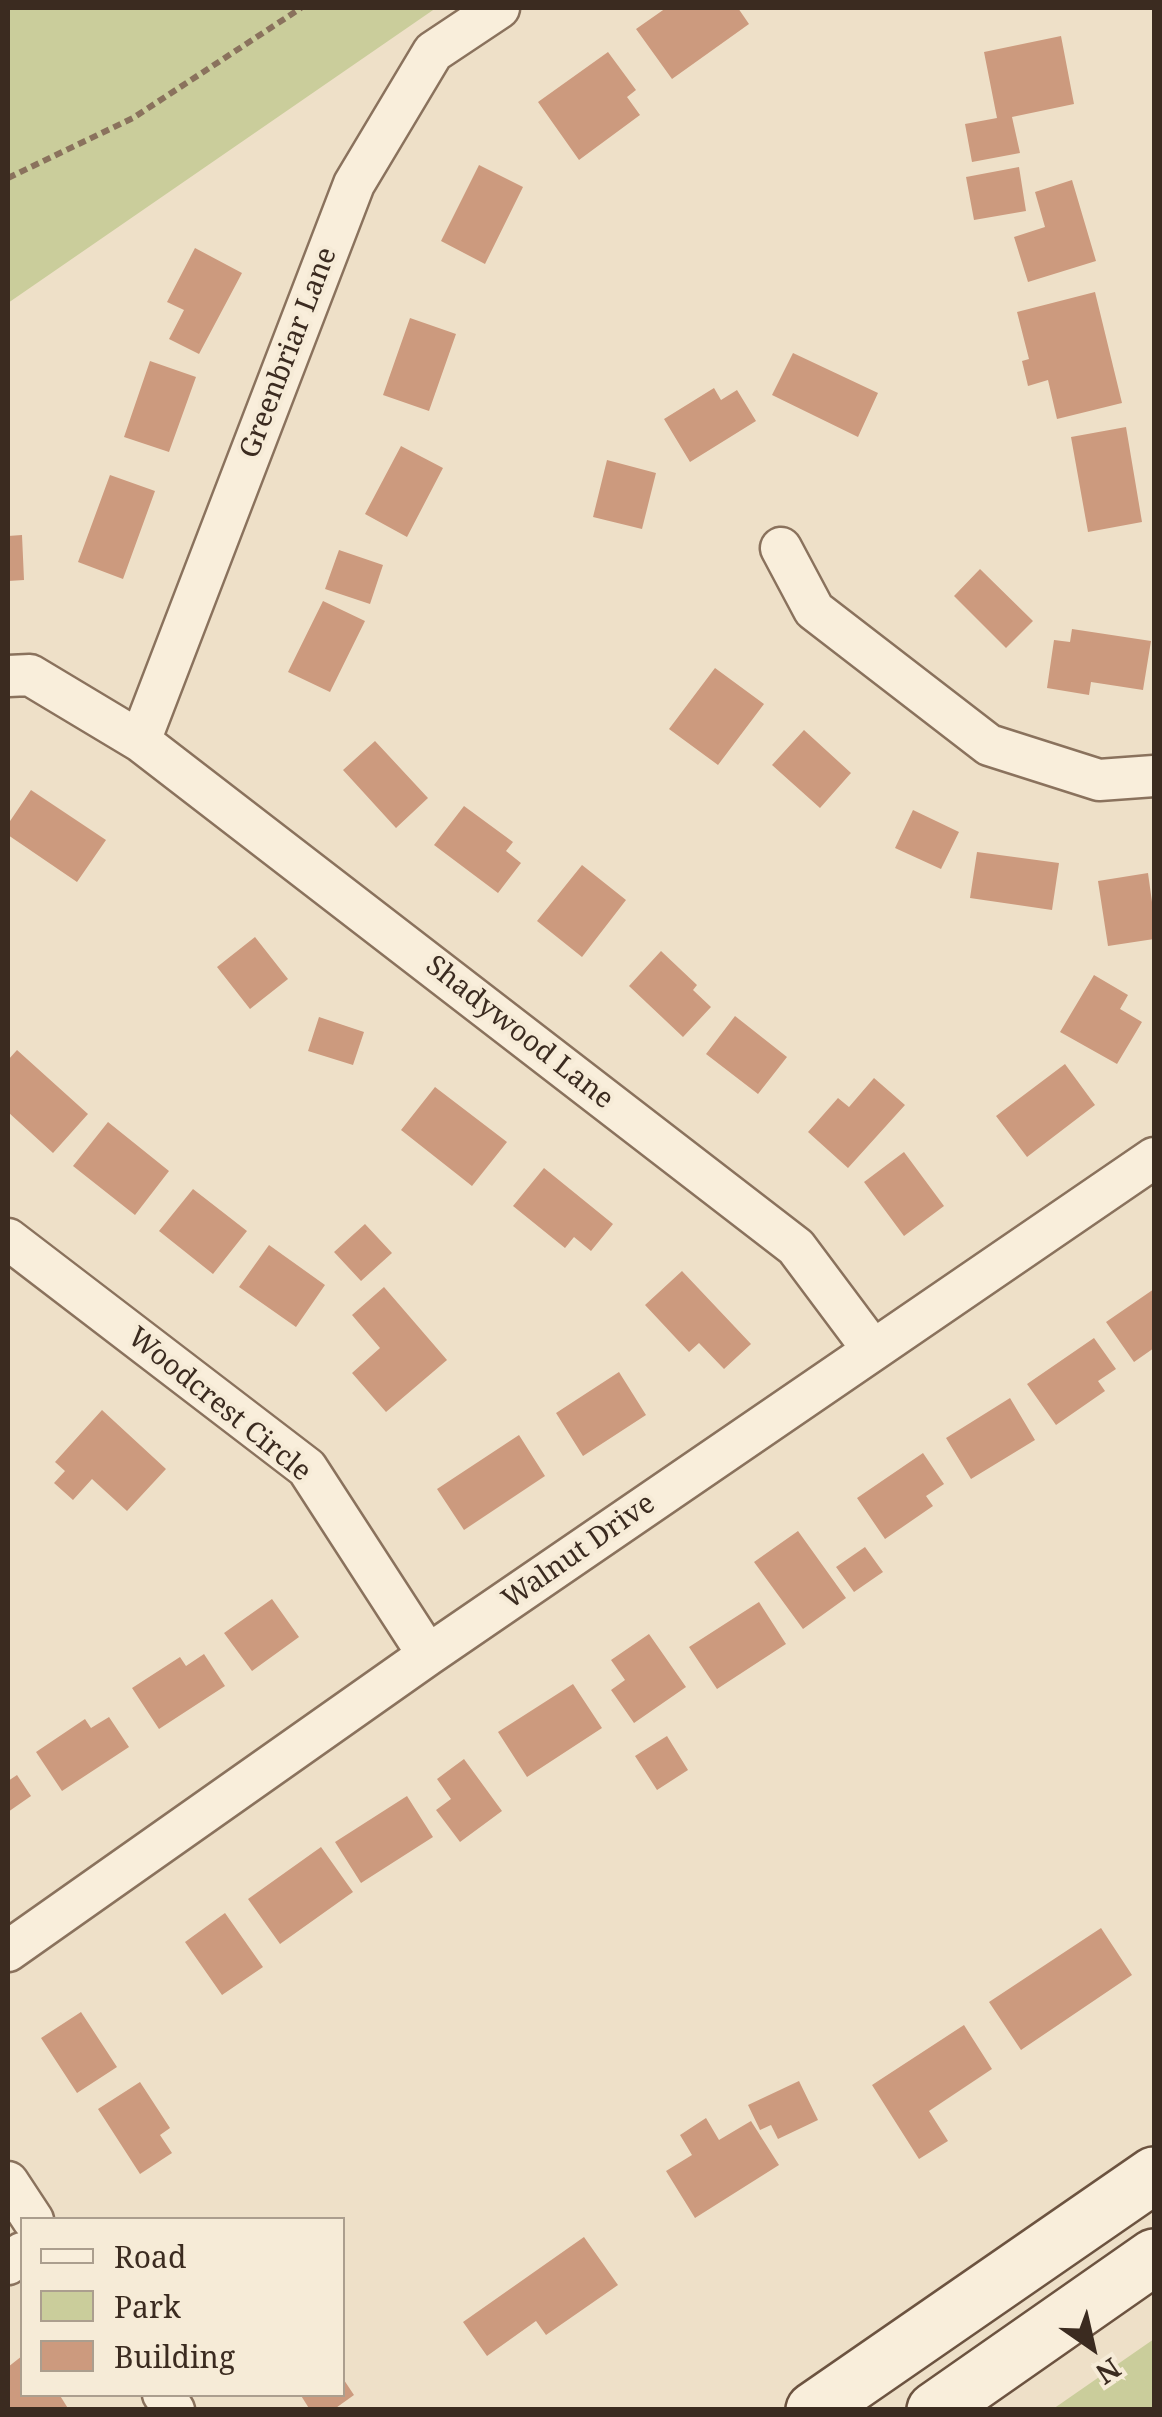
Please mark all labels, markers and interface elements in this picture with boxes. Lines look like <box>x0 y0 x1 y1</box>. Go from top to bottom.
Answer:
street label: Greenbriar Lane <box>233 243 345 463</box>
street label: Shadywood Lane <box>418 949 620 1117</box>
street label: Woodcrest Circle <box>121 1321 317 1489</box>
street label: Walnut Drive <box>496 1487 662 1617</box>
legend <box>20 2217 345 2397</box>
text: Road <box>114 2236 186 2277</box>
text: Park <box>114 2286 181 2327</box>
north arrow <box>1042 2297 1142 2397</box>
text: Building <box>114 2336 235 2377</box>
text: N <box>1089 2350 1129 2394</box>

